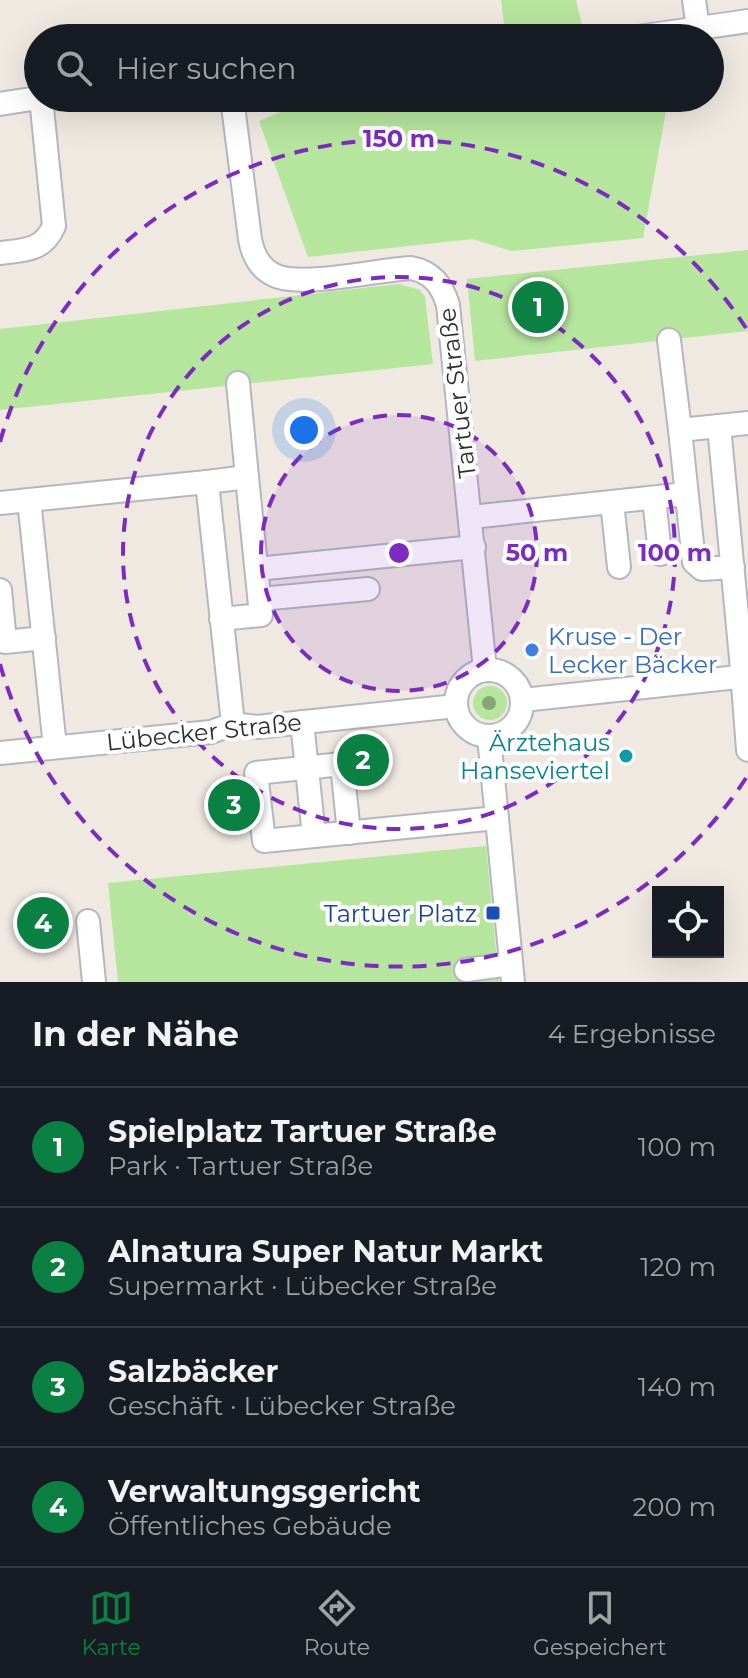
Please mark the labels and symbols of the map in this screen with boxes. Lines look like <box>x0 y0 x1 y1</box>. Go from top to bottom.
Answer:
text: 150 m <box>363 124 435 153</box>
pin: 1 <box>512 277 564 337</box>
street label: Tartuer Straße <box>432 306 482 480</box>
your location <box>284 410 324 450</box>
text: 50 m <box>506 538 568 567</box>
text: 100 m <box>638 538 712 567</box>
centre of rings <box>385 539 413 567</box>
place label: Kruse - Der Lecker Bäcker <box>548 622 718 679</box>
marker: Kruse - Der Lecker Bäcker <box>523 641 541 659</box>
street label: Lübecker Straße <box>105 707 303 757</box>
place label: Ärztehaus Hanseviertel <box>460 728 610 785</box>
pin: 2 <box>337 730 389 790</box>
marker: Ärztehaus Hanseviertel <box>617 747 635 765</box>
pin: 3 <box>208 775 260 835</box>
pin: 4 <box>17 893 69 953</box>
place label: Tartuer Platz <box>324 899 477 928</box>
marker: Tartuer Platz <box>484 904 502 922</box>

